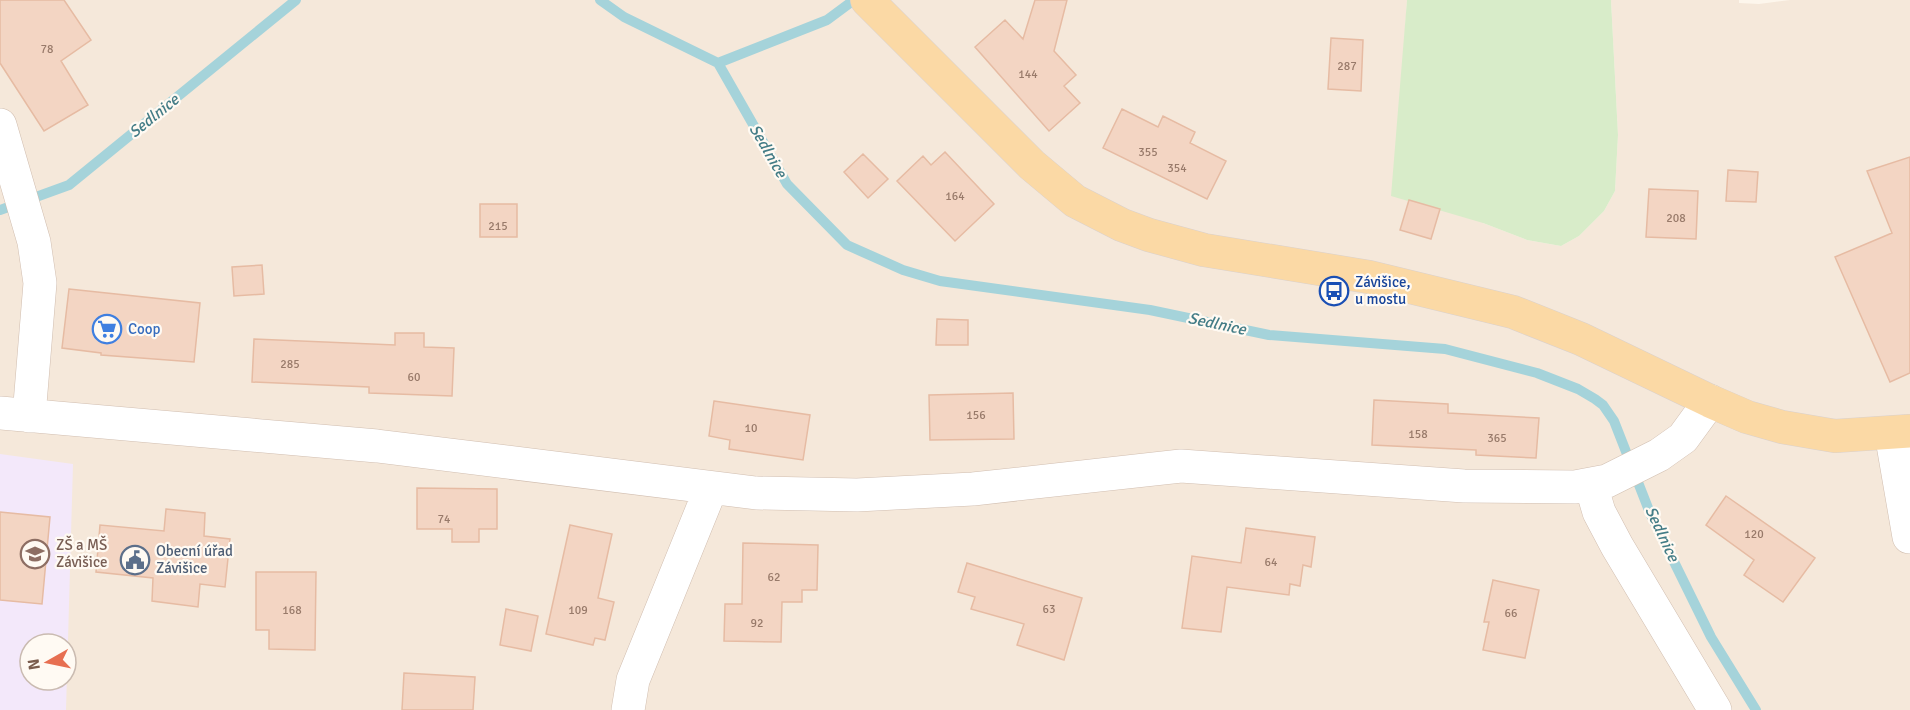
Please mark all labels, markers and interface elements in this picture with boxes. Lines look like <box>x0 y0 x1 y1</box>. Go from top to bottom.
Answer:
house number: 78 <box>41 42 53 57</box>
house number: 287 <box>1337 59 1357 74</box>
house number: 144 <box>1018 67 1038 82</box>
water label: Sedlnice <box>125 89 184 142</box>
water label: Sedlnice <box>745 121 792 182</box>
house number: 355 <box>1138 145 1158 160</box>
house number: 354 <box>1167 161 1187 176</box>
house number: 164 <box>945 189 965 204</box>
house number: 208 <box>1666 211 1686 226</box>
house number: 215 <box>488 219 508 234</box>
place label: Závišice, u mostu <box>1355 273 1410 308</box>
bus stop icon: Závišice, u mostu <box>1318 275 1350 307</box>
water label: Sedlnice <box>1186 308 1249 340</box>
supermarket icon: Coop <box>91 313 123 345</box>
place label: Coop <box>128 320 161 338</box>
house number: 285 <box>280 357 300 372</box>
house number: 60 <box>408 370 420 385</box>
house number: 156 <box>966 408 986 423</box>
house number: 10 <box>745 421 757 436</box>
house number: 158 <box>1408 427 1428 442</box>
house number: 365 <box>1487 431 1507 446</box>
water label: Sedlnice <box>1641 503 1684 566</box>
house number: 74 <box>438 512 451 527</box>
house number: 120 <box>1744 527 1764 542</box>
place label: ZŠ a MŠ Závišice <box>56 535 107 571</box>
school or university icon: ZŠ a MŠ Závišice <box>19 538 51 570</box>
place label: Obecní úřad Závišice <box>156 542 233 577</box>
public building icon: Obecní úřad Závišice <box>119 544 151 576</box>
house number: 64 <box>1265 555 1278 570</box>
house number: 62 <box>768 570 780 585</box>
house number: 63 <box>1043 602 1055 617</box>
house number: 168 <box>282 603 302 618</box>
house number: 109 <box>568 603 588 618</box>
house number: 66 <box>1505 606 1517 621</box>
house number: 92 <box>751 616 763 631</box>
north arrow <box>18 632 78 692</box>
text: N <box>23 657 45 671</box>

